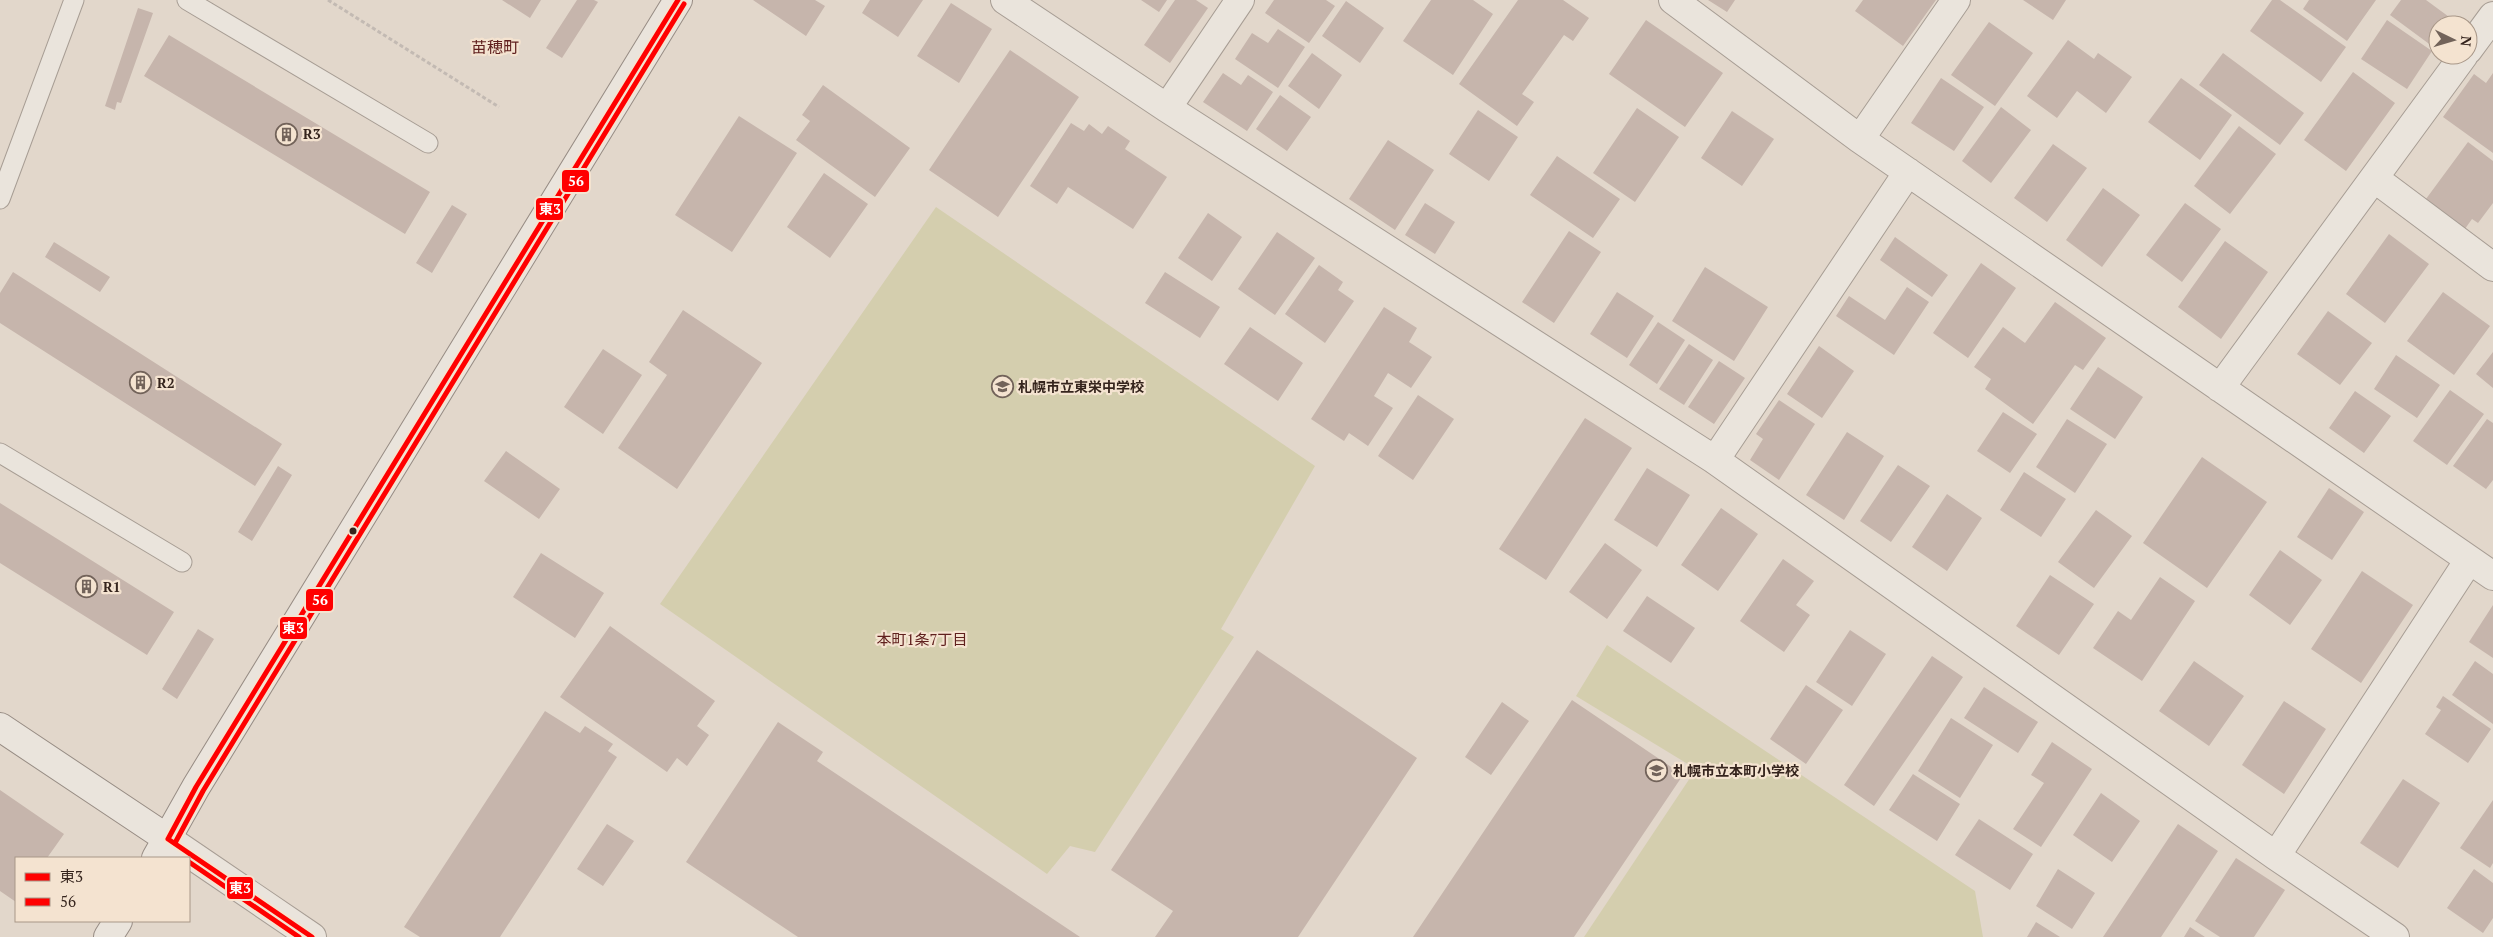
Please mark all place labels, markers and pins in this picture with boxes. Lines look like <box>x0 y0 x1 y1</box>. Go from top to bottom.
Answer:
building icon: R3 <box>275 122 299 146</box>
place label: R3 <box>303 124 321 143</box>
building icon: R2 <box>129 371 153 395</box>
place label: R2 <box>157 373 175 392</box>
school or university icon: 札幌市立東栄中学校 <box>990 375 1014 399</box>
place label: 札幌市立東栄中学校 <box>1018 377 1144 396</box>
unlabelled marker <box>348 526 358 536</box>
building icon: R1 <box>75 575 99 599</box>
place label: R1 <box>103 577 121 596</box>
school or university icon: 札幌市立本町小学校 <box>1645 759 1669 783</box>
place label: 札幌市立本町小学校 <box>1673 761 1799 780</box>

